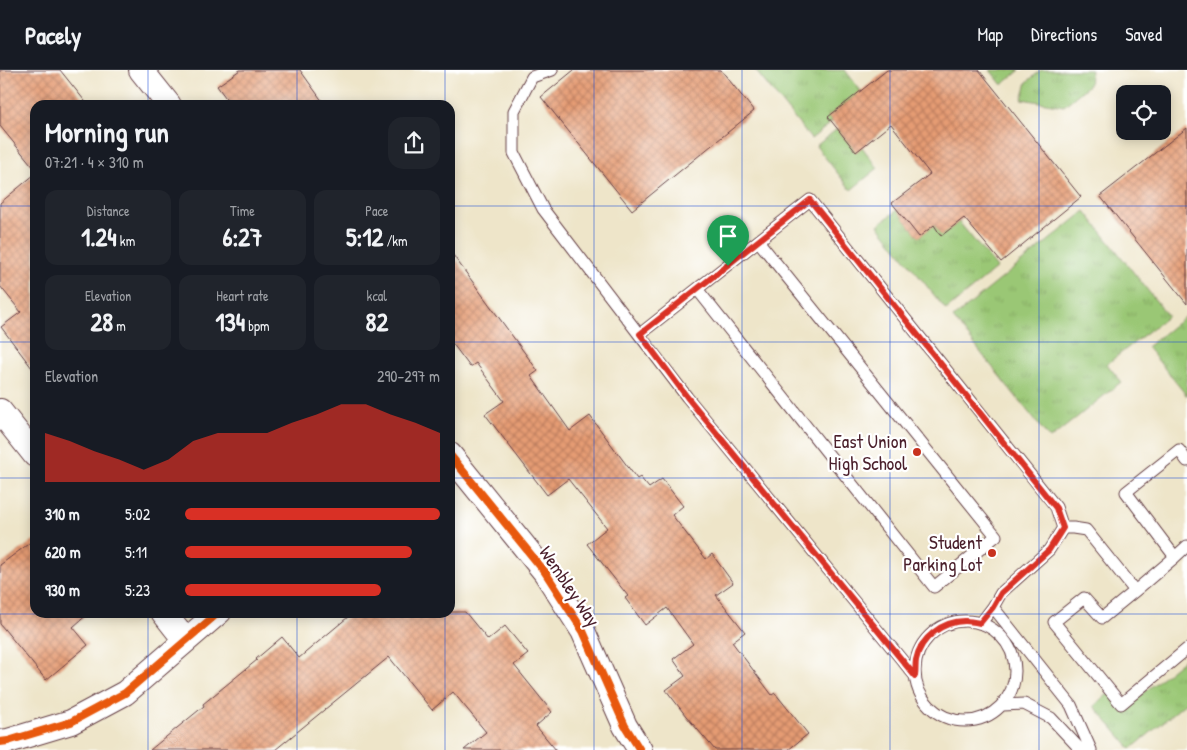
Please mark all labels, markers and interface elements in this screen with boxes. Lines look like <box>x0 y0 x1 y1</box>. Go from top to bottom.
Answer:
text: Pacely <box>25 19 81 51</box>
text: Map <box>978 22 1003 47</box>
text: Directions <box>1031 22 1097 47</box>
text: Saved <box>1125 22 1162 47</box>
map controls <box>1116 85 1171 140</box>
button: locate <box>1116 85 1171 140</box>
text: Morning run <box>45 113 169 151</box>
button: share <box>388 117 440 169</box>
text: 07:21 · 4 × 310 m <box>45 151 144 173</box>
text: Distance <box>87 201 130 220</box>
text: Time <box>230 201 255 220</box>
text: Pace <box>365 201 388 220</box>
pin <box>707 215 749 266</box>
text: 1.24 <box>81 220 117 254</box>
text: 6:27 <box>223 220 262 254</box>
text: 5:12 <box>346 220 383 254</box>
icon: arrive <box>714 222 742 250</box>
text: km <box>117 231 135 250</box>
text: /km <box>383 231 408 250</box>
text: Elevation <box>85 286 131 305</box>
text: Heart rate <box>216 286 269 305</box>
text: kcal <box>367 286 387 305</box>
text: 28 <box>91 305 113 339</box>
text: 134 <box>215 305 245 339</box>
text: 82 <box>366 305 388 339</box>
text: m <box>113 316 126 335</box>
text: bpm <box>245 316 270 335</box>
text: Elevation <box>45 365 98 387</box>
text: 290–297 m <box>377 365 440 387</box>
place label: East Union High School <box>829 428 908 476</box>
marker: East Union High School <box>911 446 923 458</box>
text: 310 m <box>45 503 80 525</box>
text: 5:02 <box>125 503 150 525</box>
place label: Student Parking Lot <box>903 529 982 577</box>
street label: Wembley Way <box>533 540 607 632</box>
text: 620 m <box>45 541 81 563</box>
text: 5:11 <box>125 541 147 563</box>
marker: Student Parking Lot <box>986 547 998 559</box>
text: 930 m <box>45 579 80 601</box>
text: 5:23 <box>125 579 150 601</box>

